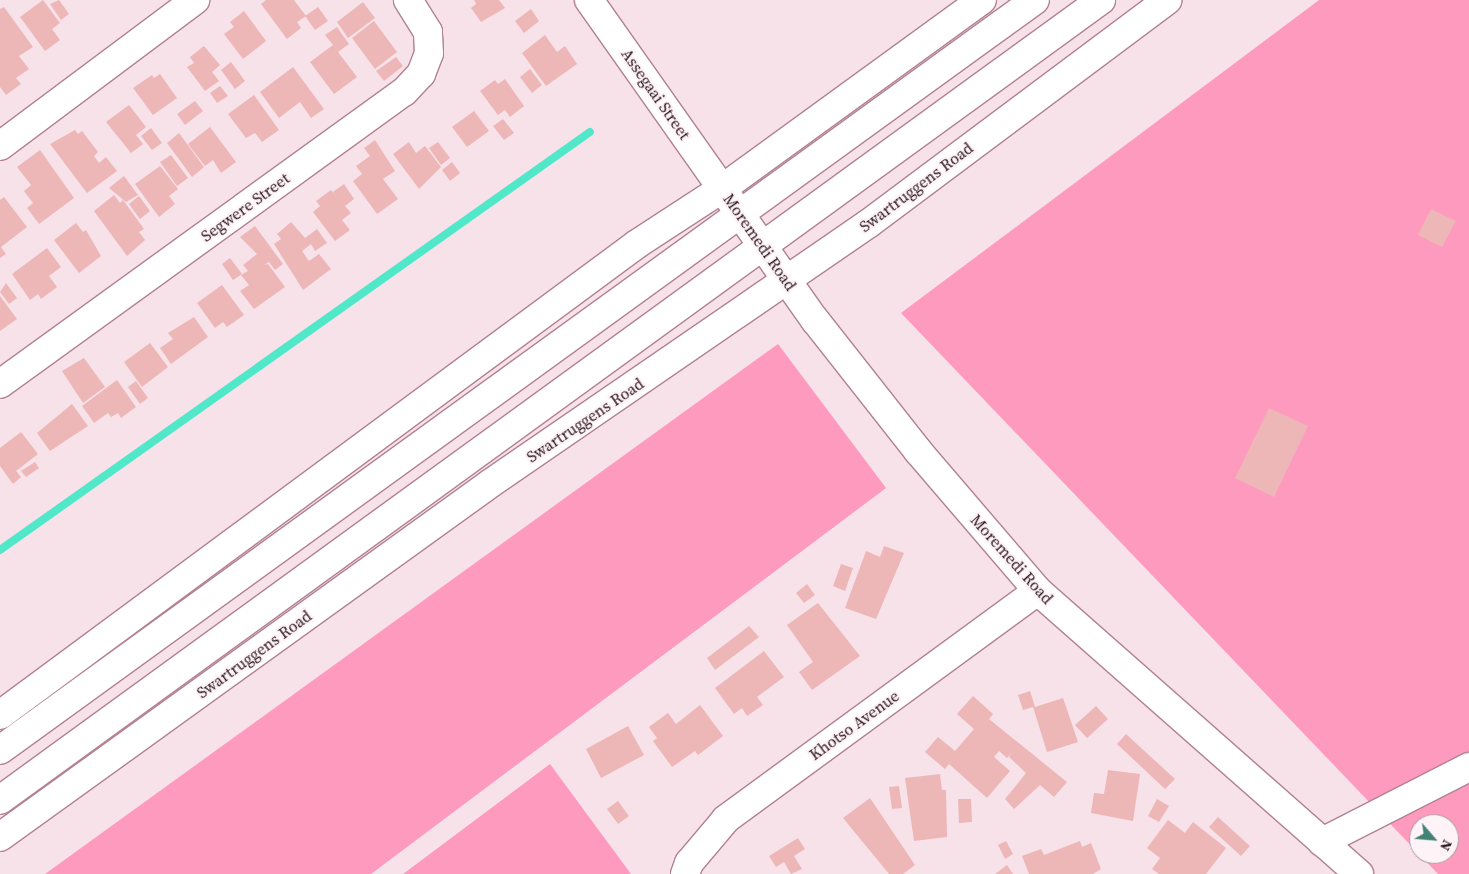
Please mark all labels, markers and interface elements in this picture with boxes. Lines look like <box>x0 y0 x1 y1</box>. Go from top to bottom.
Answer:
street label: Assegaai Street <box>618 45 694 143</box>
street label: Swartruggens Road <box>855 138 977 236</box>
street label: Segwere Street <box>197 168 293 246</box>
street label: Moremedi Road <box>719 190 801 294</box>
street label: Swartruggens Road <box>523 374 647 466</box>
street label: Moremedi Road <box>967 510 1057 608</box>
street label: Swartruggens Road <box>193 606 315 702</box>
street label: Khotso Avenue <box>805 686 903 764</box>
north arrow <box>1409 814 1459 864</box>
text: N <box>1435 836 1458 854</box>

